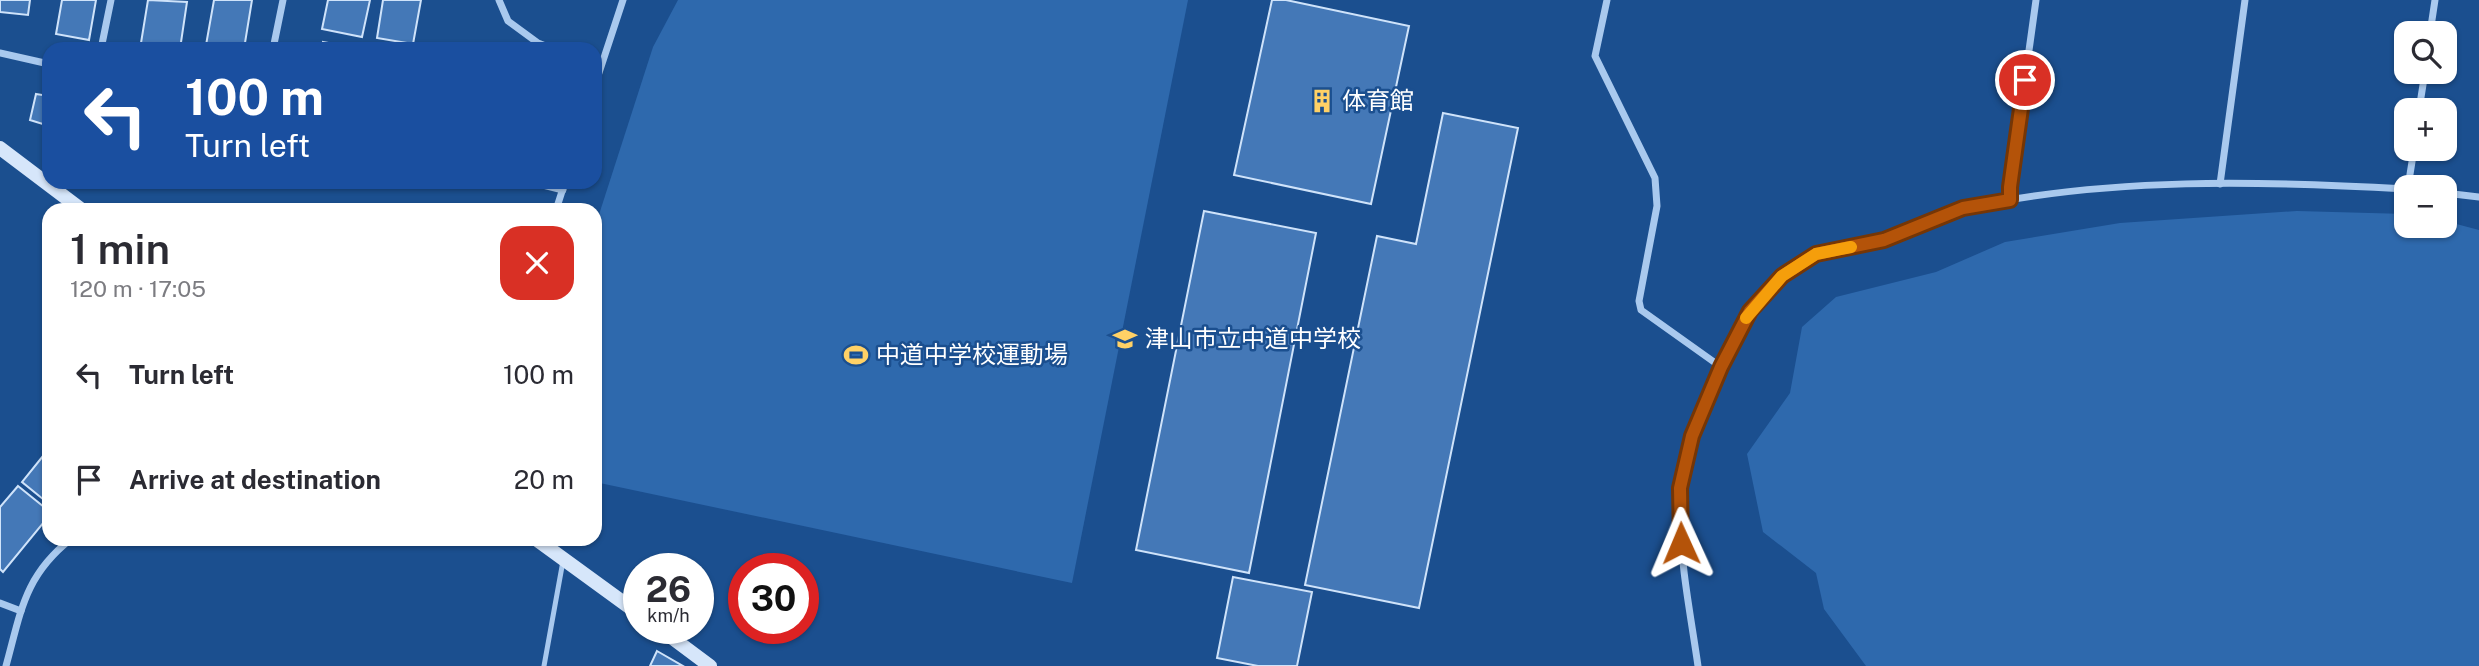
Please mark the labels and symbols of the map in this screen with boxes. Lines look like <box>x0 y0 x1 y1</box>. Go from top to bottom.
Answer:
pin <box>1995 50 2055 110</box>
place label: 体育館 <box>1342 86 1414 114</box>
building icon: 体育館 <box>1308 87 1336 115</box>
place label: 津山市立中道中学校 <box>1145 324 1361 352</box>
school or university icon: 津山市立中道中学校 <box>1111 325 1139 353</box>
place label: 中道中学校運動場 <box>876 340 1068 368</box>
sports icon: 中道中学校運動場 <box>842 341 870 369</box>
position arrow <box>1644 506 1718 580</box>
speed limit sign: 30 <box>728 553 819 644</box>

